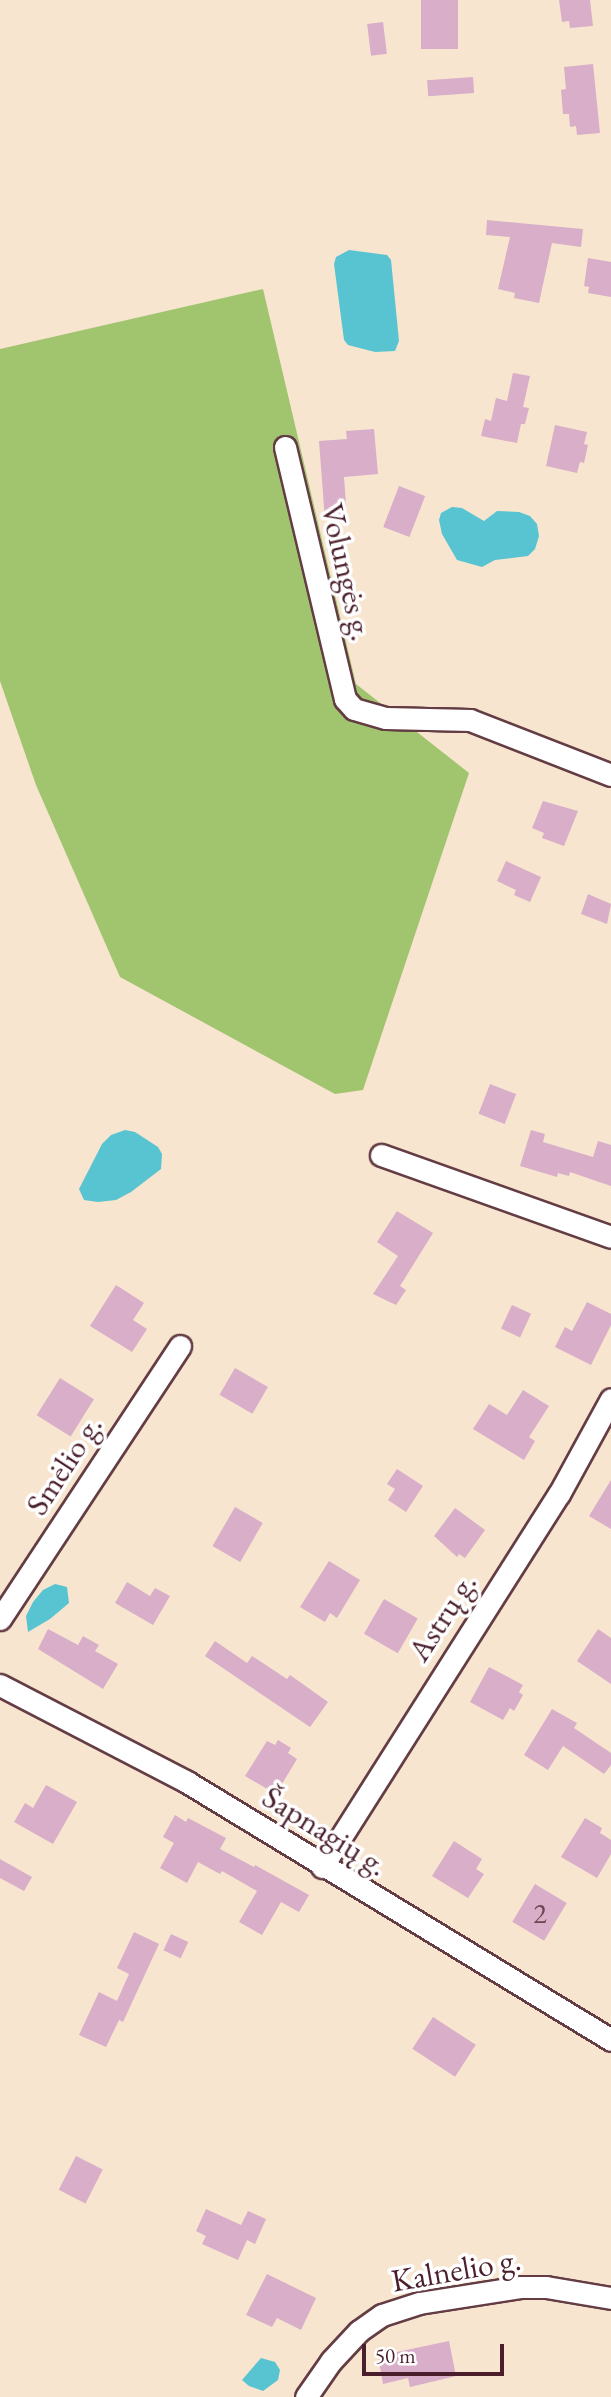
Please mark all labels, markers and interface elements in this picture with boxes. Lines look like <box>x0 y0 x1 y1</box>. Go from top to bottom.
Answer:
street label: Volungės g. <box>313 500 381 644</box>
street label: Smėlio g. <box>18 1408 110 1522</box>
street label: Astrų g. <box>399 1566 485 1668</box>
street label: Šapnagių g. <box>255 1778 395 1884</box>
house number: 2 <box>533 1896 547 1930</box>
street label: Kalnelio g. <box>388 2240 524 2300</box>
scale bar <box>366 2330 508 2374</box>
text: 50 m <box>375 2342 416 2369</box>

